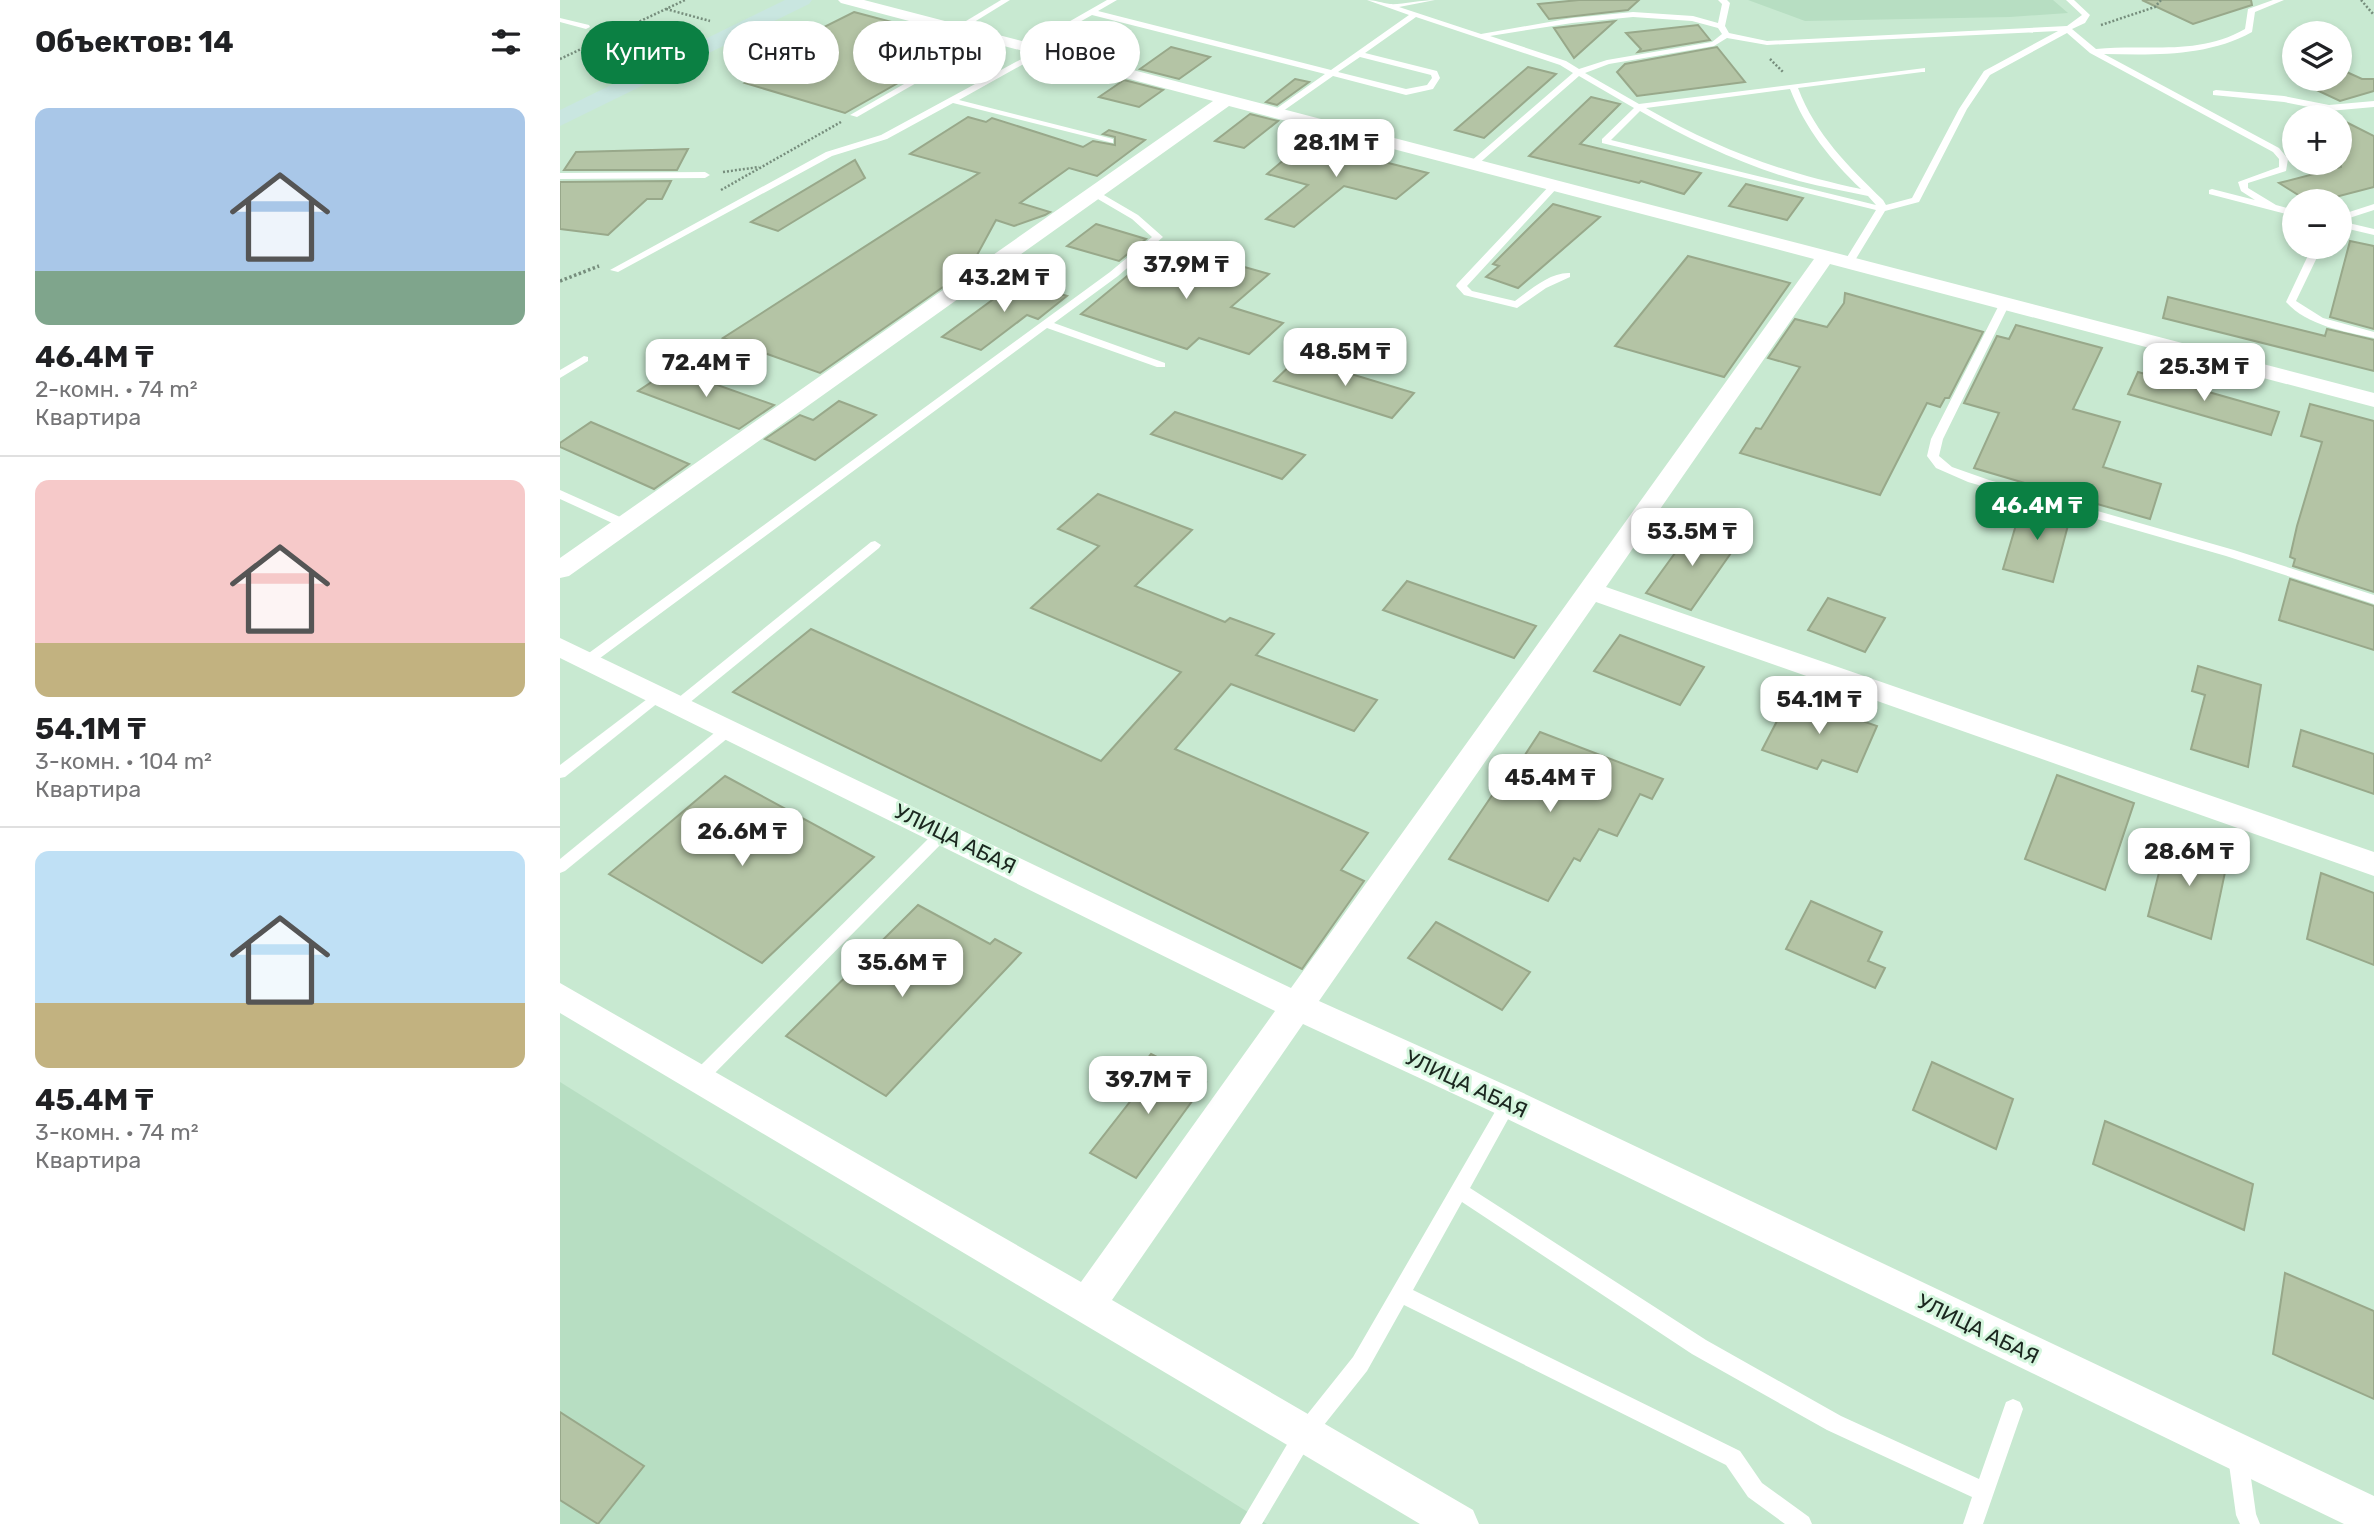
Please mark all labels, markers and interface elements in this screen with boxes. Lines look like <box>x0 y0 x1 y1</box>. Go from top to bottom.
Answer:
chip: Купить <box>581 21 709 84</box>
chip: Снять <box>723 21 839 84</box>
chip: Фильтры <box>853 21 1006 84</box>
chip: Новое <box>1020 21 1140 84</box>
map controls <box>2282 21 2352 259</box>
button: layers <box>2282 21 2352 91</box>
icon: filters <box>487 23 525 61</box>
text: Объектов: 14 <box>35 24 234 60</box>
button: + <box>2282 105 2352 175</box>
pin: 28.1M ₸ <box>1271 120 1401 179</box>
text: 28.1M ₸ <box>1293 128 1379 156</box>
icon: home <box>217 154 343 280</box>
button: − <box>2282 189 2352 259</box>
pin: 37.9M ₸ <box>1121 242 1251 301</box>
text: 37.9M ₸ <box>1143 250 1229 278</box>
pin: 43.2M ₸ <box>939 254 1069 314</box>
text: 43.2M ₸ <box>959 263 1049 291</box>
pin: 48.5M ₸ <box>1280 328 1410 388</box>
text: 48.5M ₸ <box>1300 337 1391 365</box>
text: 46.4M ₸ <box>35 339 154 375</box>
pin: 72.4M ₸ <box>641 340 771 399</box>
pin: 25.3M ₸ <box>2139 344 2269 403</box>
text: 72.4M ₸ <box>662 348 750 376</box>
text: 25.3M ₸ <box>2159 352 2249 380</box>
text: 2-комн. · 74 m² <box>35 375 198 403</box>
text: Квартира <box>35 403 141 431</box>
pin: 46.4M ₸ <box>1972 482 2102 542</box>
text: 46.4M ₸ <box>1991 491 2083 519</box>
pin: 53.5M ₸ <box>1627 508 1757 568</box>
text: 53.5M ₸ <box>1647 517 1737 545</box>
icon: home <box>217 526 343 652</box>
pin: 54.1M ₸ <box>1754 676 1884 736</box>
text: 54.1M ₸ <box>1776 685 1862 713</box>
text: 54.1M ₸ <box>35 711 146 747</box>
text: 3-комн. · 104 m² <box>35 747 212 775</box>
pin: 45.4M ₸ <box>1485 754 1615 814</box>
text: 45.4M ₸ <box>1505 763 1595 791</box>
text: Квартира <box>35 775 141 803</box>
street label: УЛИЦА АБАЯ <box>890 798 1020 879</box>
pin: 26.6M ₸ <box>677 808 807 868</box>
text: 26.6M ₸ <box>697 817 787 845</box>
pin: 28.6M ₸ <box>2124 828 2254 888</box>
text: 28.6M ₸ <box>2144 837 2234 865</box>
icon: home <box>217 897 343 1023</box>
pin: 35.6M ₸ <box>837 940 967 999</box>
text: 35.6M ₸ <box>857 948 947 976</box>
street label: УЛИЦА АБАЯ <box>1401 1044 1531 1123</box>
pin: 39.7M ₸ <box>1083 1056 1213 1116</box>
text: 39.7M ₸ <box>1105 1065 1191 1093</box>
text: 45.4M ₸ <box>35 1082 154 1118</box>
text: 3-комн. · 74 m² <box>35 1118 199 1146</box>
text: Квартира <box>35 1146 141 1174</box>
street label: УЛИЦА АБАЯ <box>1913 1288 2043 1369</box>

